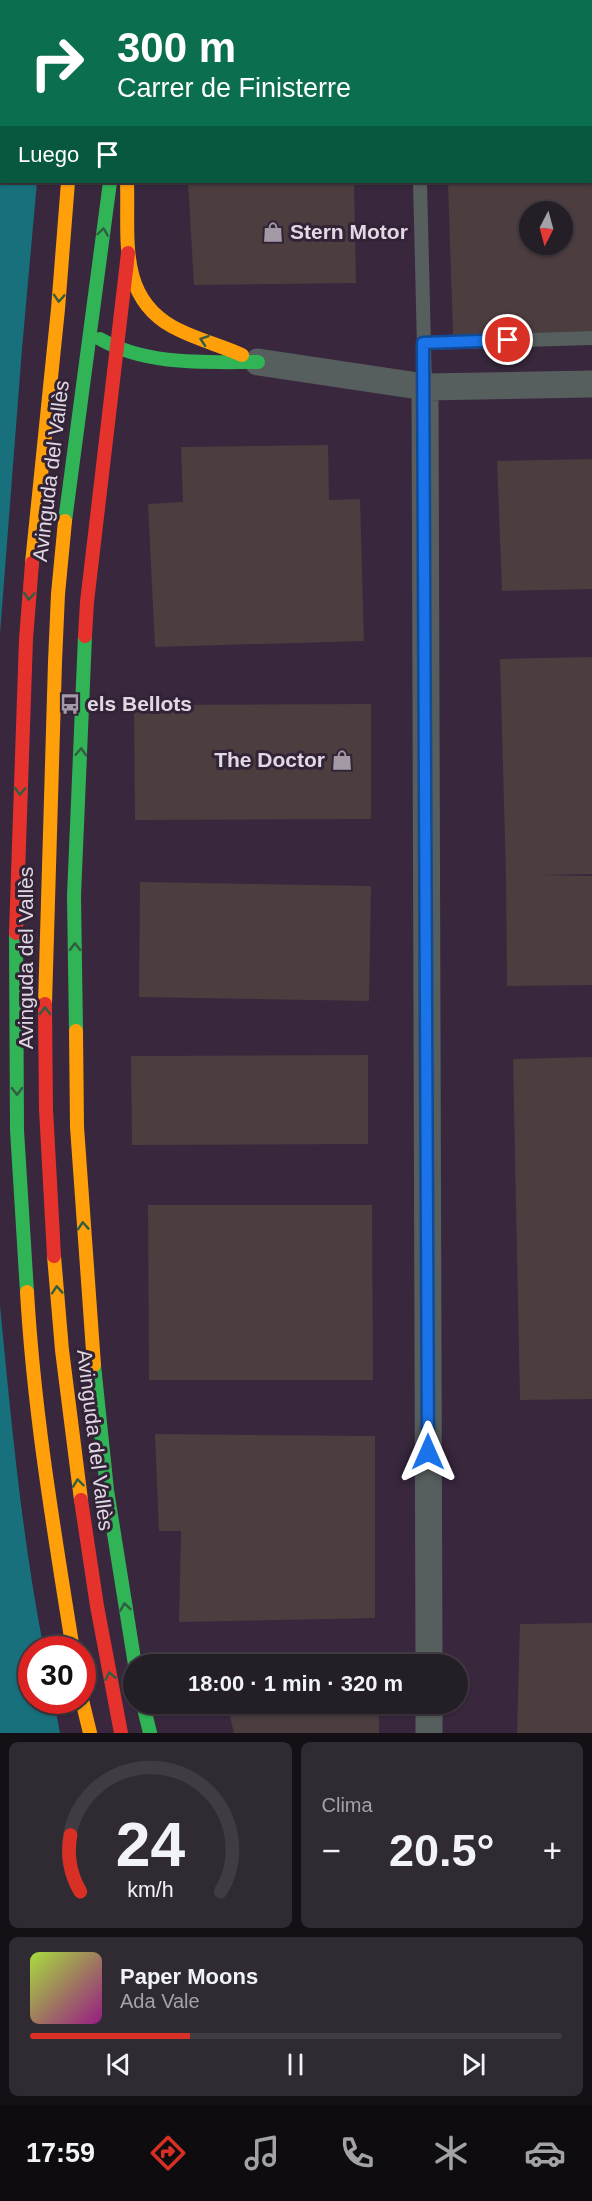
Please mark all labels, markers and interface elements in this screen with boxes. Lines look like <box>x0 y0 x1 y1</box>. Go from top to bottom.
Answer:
icon: right <box>18 24 96 102</box>
text: 300 m <box>117 24 236 71</box>
text: Carrer de Finisterre <box>117 73 351 103</box>
icon: arrive <box>91 138 124 171</box>
text: Luego <box>18 142 79 167</box>
north arrow <box>519 201 573 255</box>
map controls <box>519 201 573 255</box>
shop icon: Stern Motor <box>261 220 285 244</box>
place label: Stern Motor <box>290 220 408 243</box>
one-way arrow <box>97 227 109 236</box>
one-way arrow <box>52 293 65 302</box>
pin <box>482 314 533 365</box>
icon: arrive <box>491 323 524 356</box>
one-way arrow <box>199 334 210 347</box>
street label: Avinguda del Vallès <box>28 379 73 563</box>
one-way arrow <box>23 592 36 601</box>
bus stop icon: els Bellots <box>58 692 82 716</box>
place label: els Bellots <box>87 692 192 715</box>
one-way arrow <box>75 748 88 757</box>
place label: The Doctor <box>214 748 325 771</box>
shop icon: The Doctor <box>330 748 354 772</box>
one-way arrow <box>14 787 27 796</box>
street label: Avinguda del Vallès <box>14 867 37 1049</box>
one-way arrow <box>69 943 81 952</box>
one-way arrow <box>39 1006 51 1015</box>
one-way arrow <box>10 1087 23 1096</box>
one-way arrow <box>77 1221 90 1230</box>
one-way arrow <box>50 1285 63 1294</box>
street label: Avinguda del Vallès <box>73 1348 118 1532</box>
position arrow <box>396 1420 460 1484</box>
one-way arrow <box>72 1479 84 1488</box>
one-way arrow <box>120 1603 132 1612</box>
speed limit sign: 30 <box>18 1636 96 1714</box>
one-way arrow <box>104 1671 117 1681</box>
text: 18:00 · 1 min · 320 m <box>188 1671 403 1696</box>
text: Clima <box>322 1794 373 1816</box>
text: 24 <box>116 1810 185 1879</box>
text: 20.5° <box>389 1825 495 1876</box>
text: − <box>322 1832 341 1869</box>
text: + <box>543 1832 562 1869</box>
text: km/h <box>127 1878 173 1902</box>
text: Paper Moons <box>120 1964 258 1989</box>
text: Ada Vale <box>120 1990 200 2012</box>
icon: previous <box>102 2048 135 2081</box>
icon: pause <box>279 2048 312 2081</box>
icon: next <box>457 2048 490 2081</box>
icon: directions <box>147 2132 189 2174</box>
icon: music <box>241 2132 283 2174</box>
icon: phone <box>336 2132 378 2174</box>
icon: climate <box>430 2132 472 2174</box>
icon: car <box>524 2132 566 2174</box>
text: 17:59 <box>26 2138 95 2168</box>

